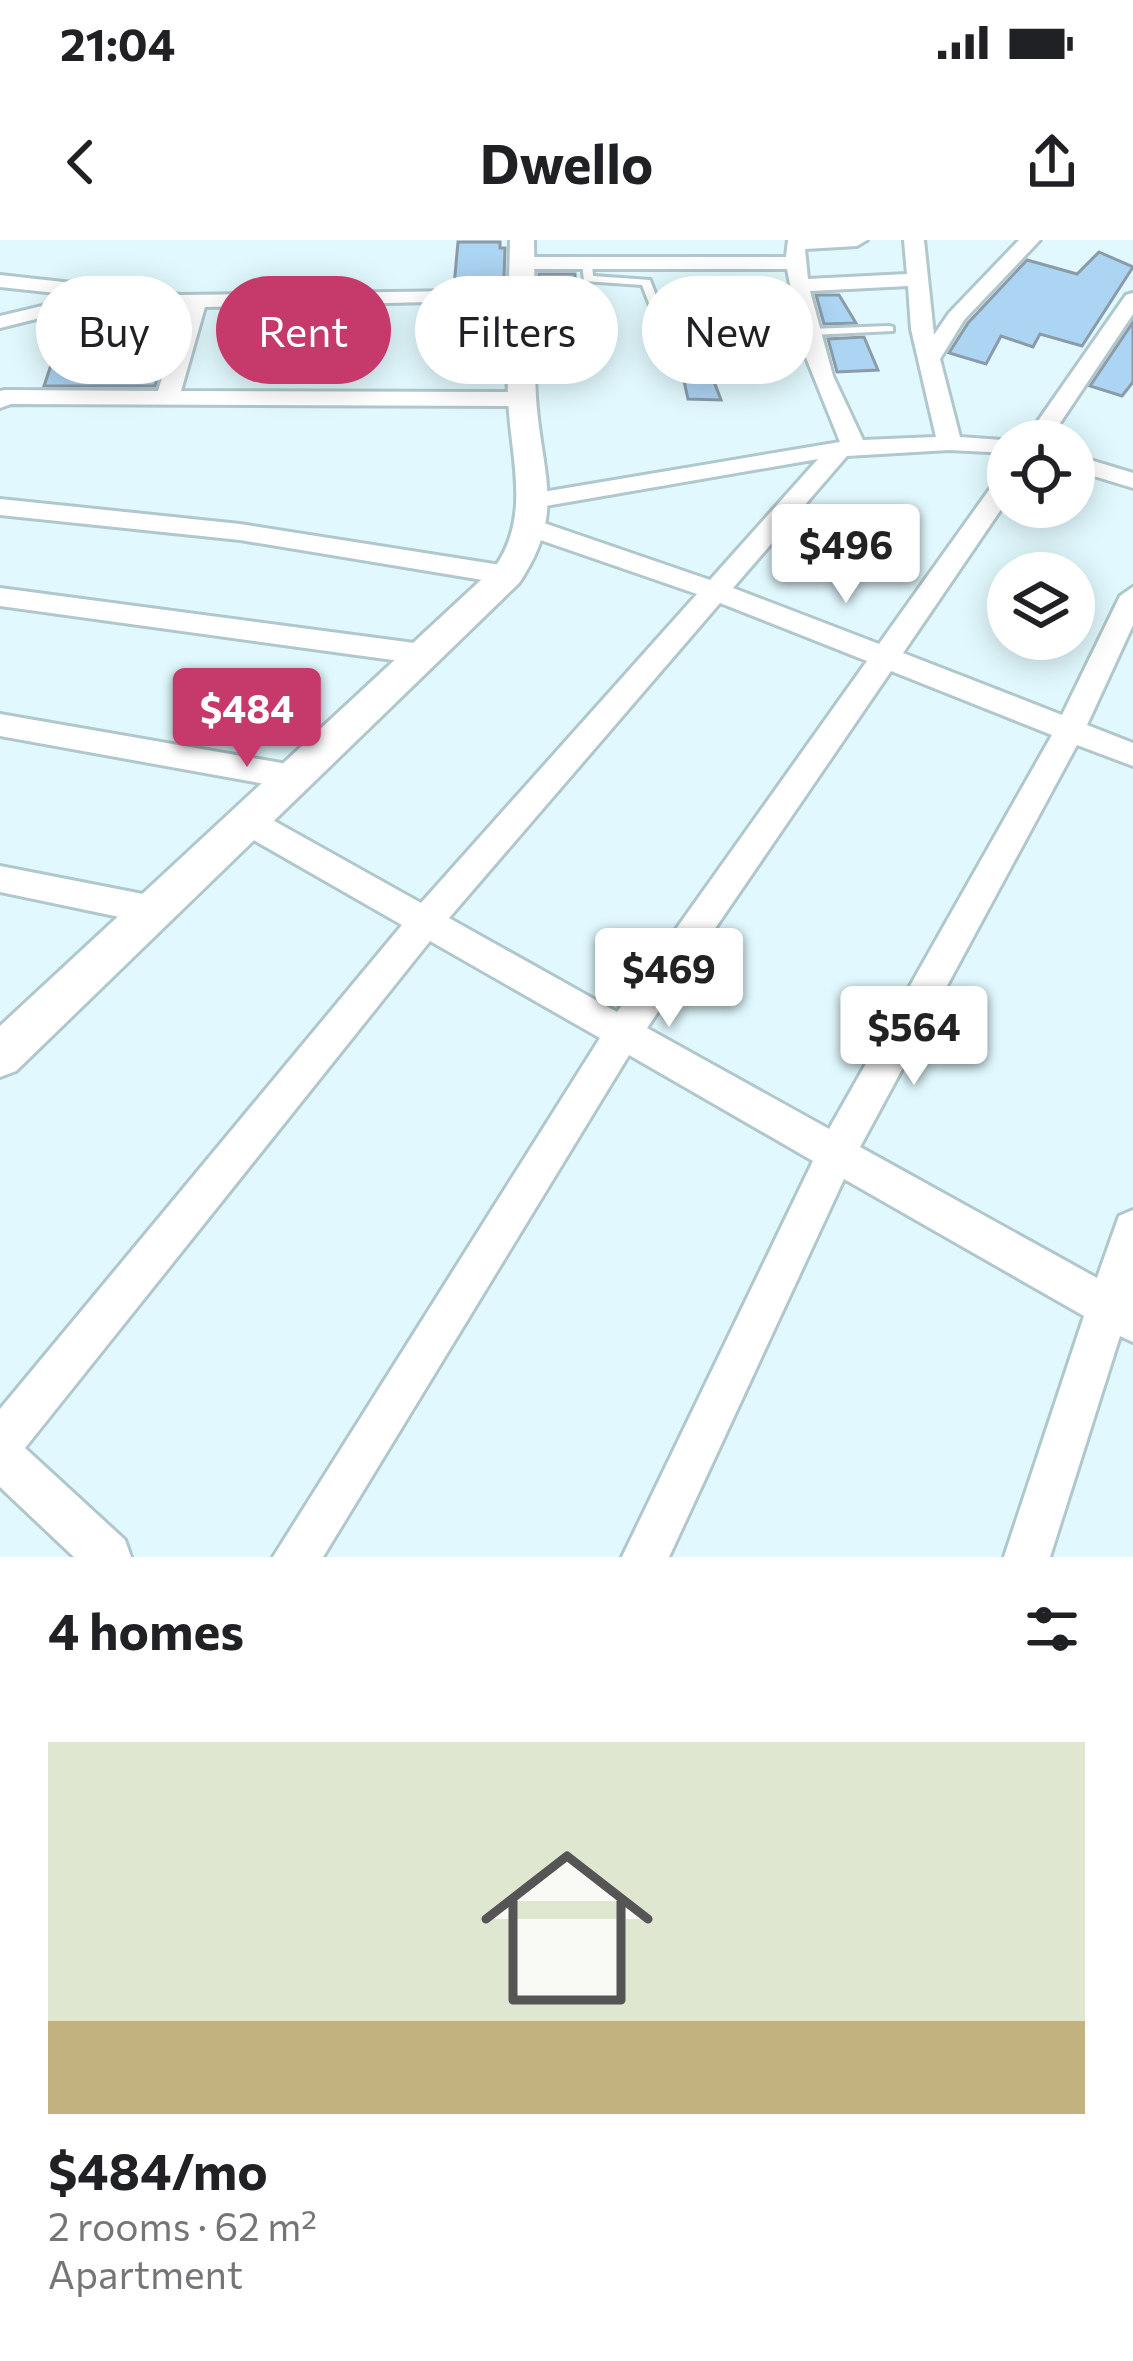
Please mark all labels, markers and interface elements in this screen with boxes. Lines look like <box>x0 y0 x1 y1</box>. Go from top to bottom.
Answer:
text: 21:04 <box>60 15 175 70</box>
icon: back <box>48 129 114 195</box>
text: Dwello <box>480 129 653 195</box>
icon: share <box>1019 129 1085 195</box>
chip: Buy <box>36 276 192 384</box>
chip: Rent <box>216 276 391 384</box>
chip: Filters <box>415 276 618 384</box>
chip: New <box>642 276 813 384</box>
map controls <box>987 420 1095 660</box>
button: locate <box>987 420 1095 528</box>
pin: $496 <box>775 504 917 606</box>
text: $496 <box>799 519 893 567</box>
button: layers <box>987 552 1095 660</box>
pin: $484 <box>176 668 318 770</box>
text: $484 <box>200 683 294 731</box>
pin: $469 <box>598 928 740 1030</box>
text: $469 <box>622 943 716 991</box>
pin: $564 <box>843 986 985 1088</box>
text: $564 <box>867 1001 961 1049</box>
icon: filters <box>1019 1596 1085 1662</box>
text: 4 homes <box>48 1598 244 1661</box>
icon: home <box>459 1820 675 2036</box>
text: $484/mo <box>48 2138 268 2201</box>
text: 2 rooms · 62 m² <box>48 2201 317 2249</box>
text: Apartment <box>48 2249 243 2297</box>

